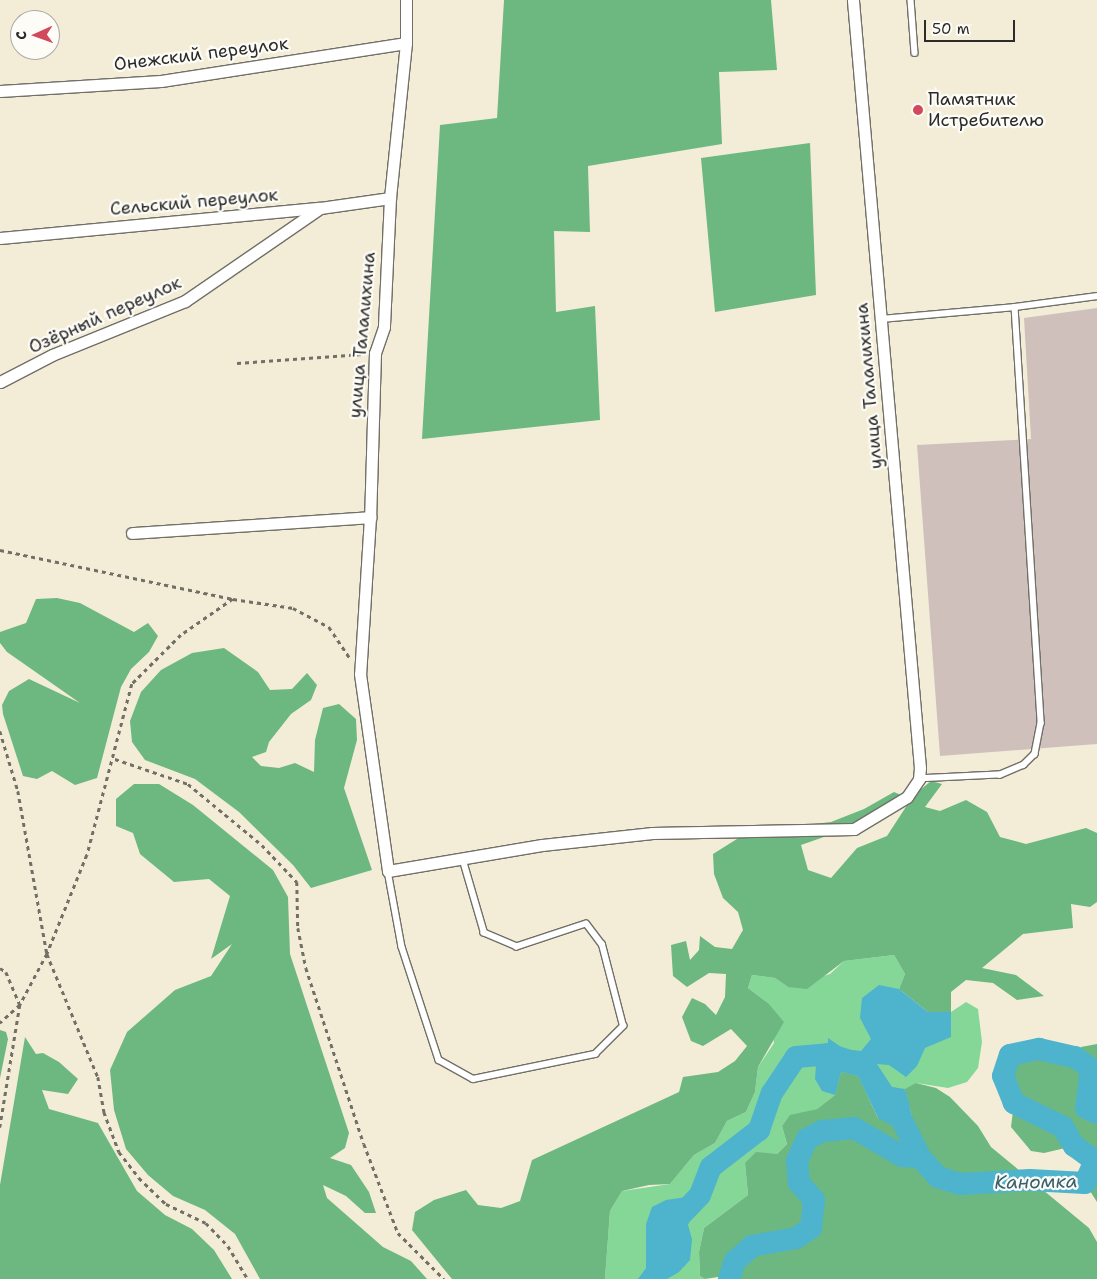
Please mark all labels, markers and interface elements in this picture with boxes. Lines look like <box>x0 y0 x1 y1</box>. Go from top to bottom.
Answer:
north arrow <box>10 10 60 60</box>
scale bar <box>927 10 1018 42</box>
text: 50 m <box>932 19 970 39</box>
text: С <box>12 31 30 40</box>
street label: Онежский переулок <box>112 33 290 75</box>
place label: Памятник Истребителю <box>928 89 1044 132</box>
marker: Памятник Истребителю <box>912 104 924 116</box>
street label: Сельский переулок <box>109 184 279 220</box>
street label: улица Талалихина <box>344 251 380 419</box>
street label: Озёрный переулок <box>25 272 185 358</box>
street label: улица Талалихина <box>851 302 887 470</box>
water label: Каномка <box>994 1170 1078 1194</box>

